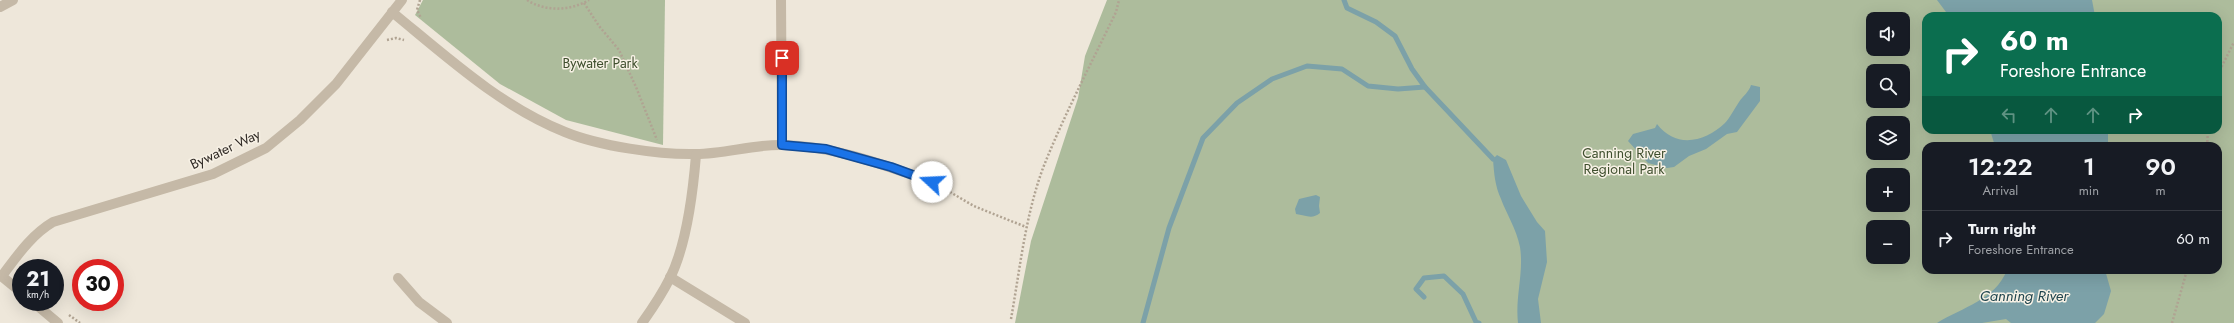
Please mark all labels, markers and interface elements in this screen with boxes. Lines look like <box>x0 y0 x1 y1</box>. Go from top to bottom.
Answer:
map controls <box>1866 12 1910 264</box>
button: sound <box>1866 12 1910 56</box>
text: 60 m <box>2000 20 2069 61</box>
icon: right <box>1934 28 1986 80</box>
pin <box>765 41 799 75</box>
icon: arrive <box>771 47 793 69</box>
park label: Bywater Park <box>562 53 638 73</box>
text: Foreshore Entrance <box>2000 58 2146 84</box>
button: search <box>1866 64 1910 108</box>
icon: left <box>1998 104 2020 126</box>
icon: ahead <box>2040 104 2062 126</box>
icon: ahead <box>2082 104 2104 126</box>
icon: right <box>2124 104 2146 126</box>
button: layers <box>1866 116 1910 160</box>
street label: Bywater Way <box>187 124 264 174</box>
park label: Canning River Regional Park <box>1582 143 1666 179</box>
text: 12:22 <box>1968 149 2033 184</box>
text: 1 <box>2083 149 2095 184</box>
text: 90 <box>2145 149 2176 184</box>
position arrow <box>911 161 953 203</box>
button: + <box>1866 168 1910 212</box>
text: Arrival <box>1982 181 2018 200</box>
text: min <box>2079 181 2099 200</box>
text: m <box>2155 181 2166 200</box>
text: Turn right <box>1968 218 2036 240</box>
button: − <box>1866 220 1910 264</box>
icon: right <box>1934 228 1956 250</box>
text: 60 m <box>2176 228 2210 250</box>
text: Foreshore Entrance <box>1968 240 2074 259</box>
speed limit sign: 30 <box>72 259 124 311</box>
text: 21 <box>26 265 50 294</box>
water label: Canning River <box>1980 285 2069 307</box>
text: km/h <box>27 287 49 302</box>

